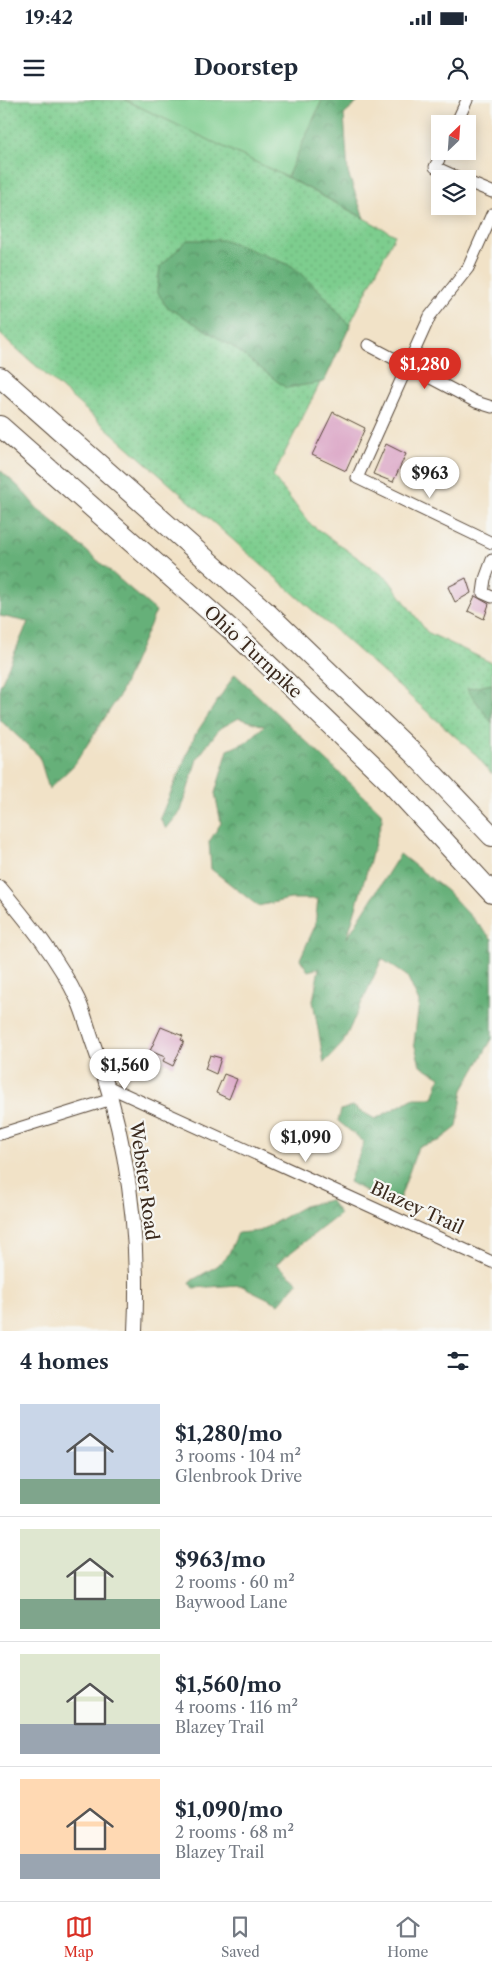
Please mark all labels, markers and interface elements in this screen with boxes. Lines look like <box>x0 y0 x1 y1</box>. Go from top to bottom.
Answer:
text: 19:42 <box>25 6 73 29</box>
icon: menu <box>20 54 48 82</box>
text: Doorstep <box>194 54 298 81</box>
icon: person <box>444 54 472 82</box>
north arrow <box>431 115 476 160</box>
map controls <box>431 115 476 215</box>
button: layers <box>431 170 476 215</box>
pin: $1,280 <box>384 348 466 390</box>
text: $1,280 <box>400 354 450 374</box>
pin: $963 <box>400 456 460 499</box>
text: $963 <box>411 463 449 483</box>
street label: Ohio Turnpike <box>199 601 307 703</box>
pin: $1,560 <box>84 1048 166 1091</box>
text: $1,560 <box>100 1055 150 1075</box>
street label: Webster Road <box>125 1119 163 1242</box>
pin: $1,090 <box>265 1120 347 1163</box>
text: $1,090 <box>281 1127 331 1147</box>
street label: Blazey Trail <box>367 1177 467 1239</box>
icon: filters <box>444 1347 472 1375</box>
text: 4 homes <box>20 1349 109 1374</box>
text: $1,280/mo <box>175 1421 282 1446</box>
icon: home <box>60 1424 120 1484</box>
text: 3 rooms · 104 m² <box>175 1446 301 1466</box>
text: Glenbrook Drive <box>175 1466 302 1486</box>
text: $963/mo <box>175 1547 266 1572</box>
icon: home <box>60 1549 120 1609</box>
text: 2 rooms · 60 m² <box>175 1572 295 1592</box>
text: Baywood Lane <box>175 1592 287 1612</box>
text: $1,560/mo <box>175 1672 281 1697</box>
icon: home <box>60 1674 120 1734</box>
text: 4 rooms · 116 m² <box>175 1697 298 1717</box>
text: Blazey Trail <box>175 1717 264 1737</box>
text: $1,090/mo <box>175 1797 283 1822</box>
icon: home <box>60 1799 120 1859</box>
text: 2 rooms · 68 m² <box>175 1822 294 1842</box>
text: Blazey Trail <box>175 1842 264 1862</box>
tab: Map <box>64 1913 94 1961</box>
tab: Saved <box>221 1913 260 1961</box>
tab: Home <box>387 1913 428 1961</box>

